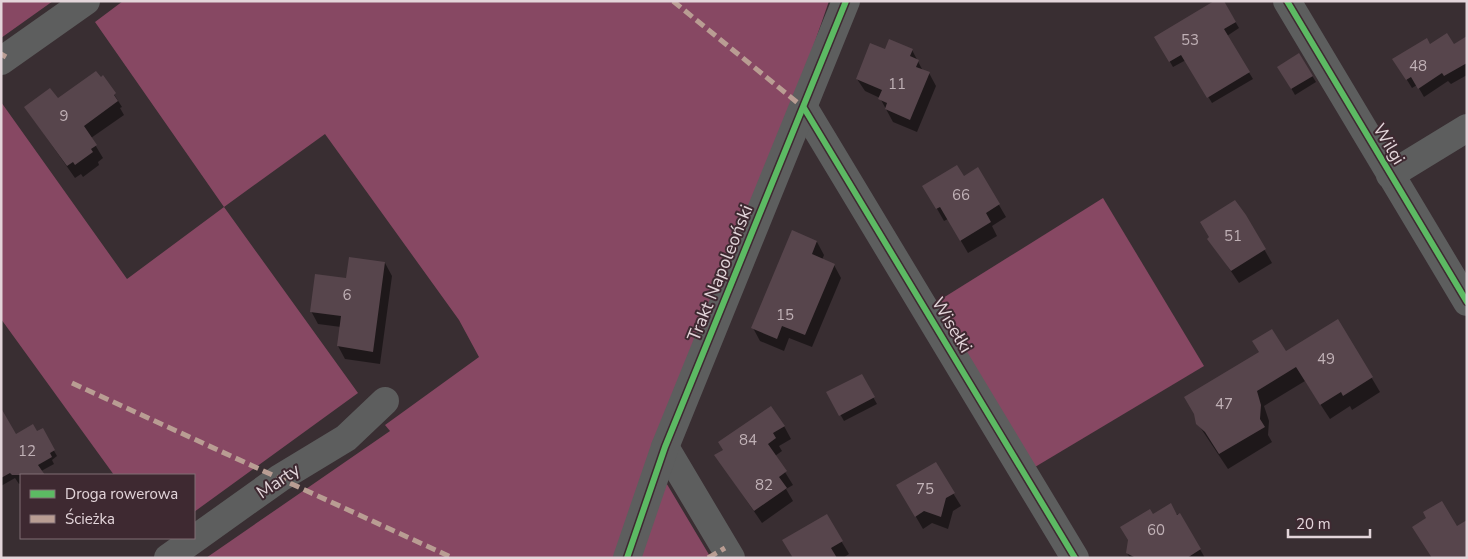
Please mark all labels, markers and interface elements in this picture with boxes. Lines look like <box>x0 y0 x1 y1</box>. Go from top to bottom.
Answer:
house number: 53 <box>1181 30 1199 50</box>
house number: 48 <box>1409 56 1427 76</box>
house number: 11 <box>888 74 906 94</box>
house number: 9 <box>59 106 69 126</box>
street label: Wilgi <box>1367 119 1411 169</box>
house number: 66 <box>952 185 970 205</box>
street label: Trakt Napoleoński <box>682 201 758 345</box>
house number: 51 <box>1224 226 1242 246</box>
house number: 6 <box>342 285 352 305</box>
street label: Wisełki <box>926 293 978 357</box>
house number: 15 <box>776 305 794 325</box>
house number: 49 <box>1317 349 1335 369</box>
house number: 47 <box>1215 394 1233 414</box>
house number: 84 <box>739 430 757 450</box>
house number: 12 <box>18 441 36 461</box>
street label: Marty <box>252 457 305 504</box>
legend <box>20 474 195 539</box>
house number: 82 <box>755 475 773 495</box>
house number: 75 <box>916 479 934 499</box>
text: Droga rowerowa <box>65 484 178 504</box>
scale bar <box>1288 506 1370 538</box>
text: Ścieżka <box>65 508 115 529</box>
text: 20 m <box>1296 514 1331 534</box>
house number: 60 <box>1147 520 1165 540</box>

